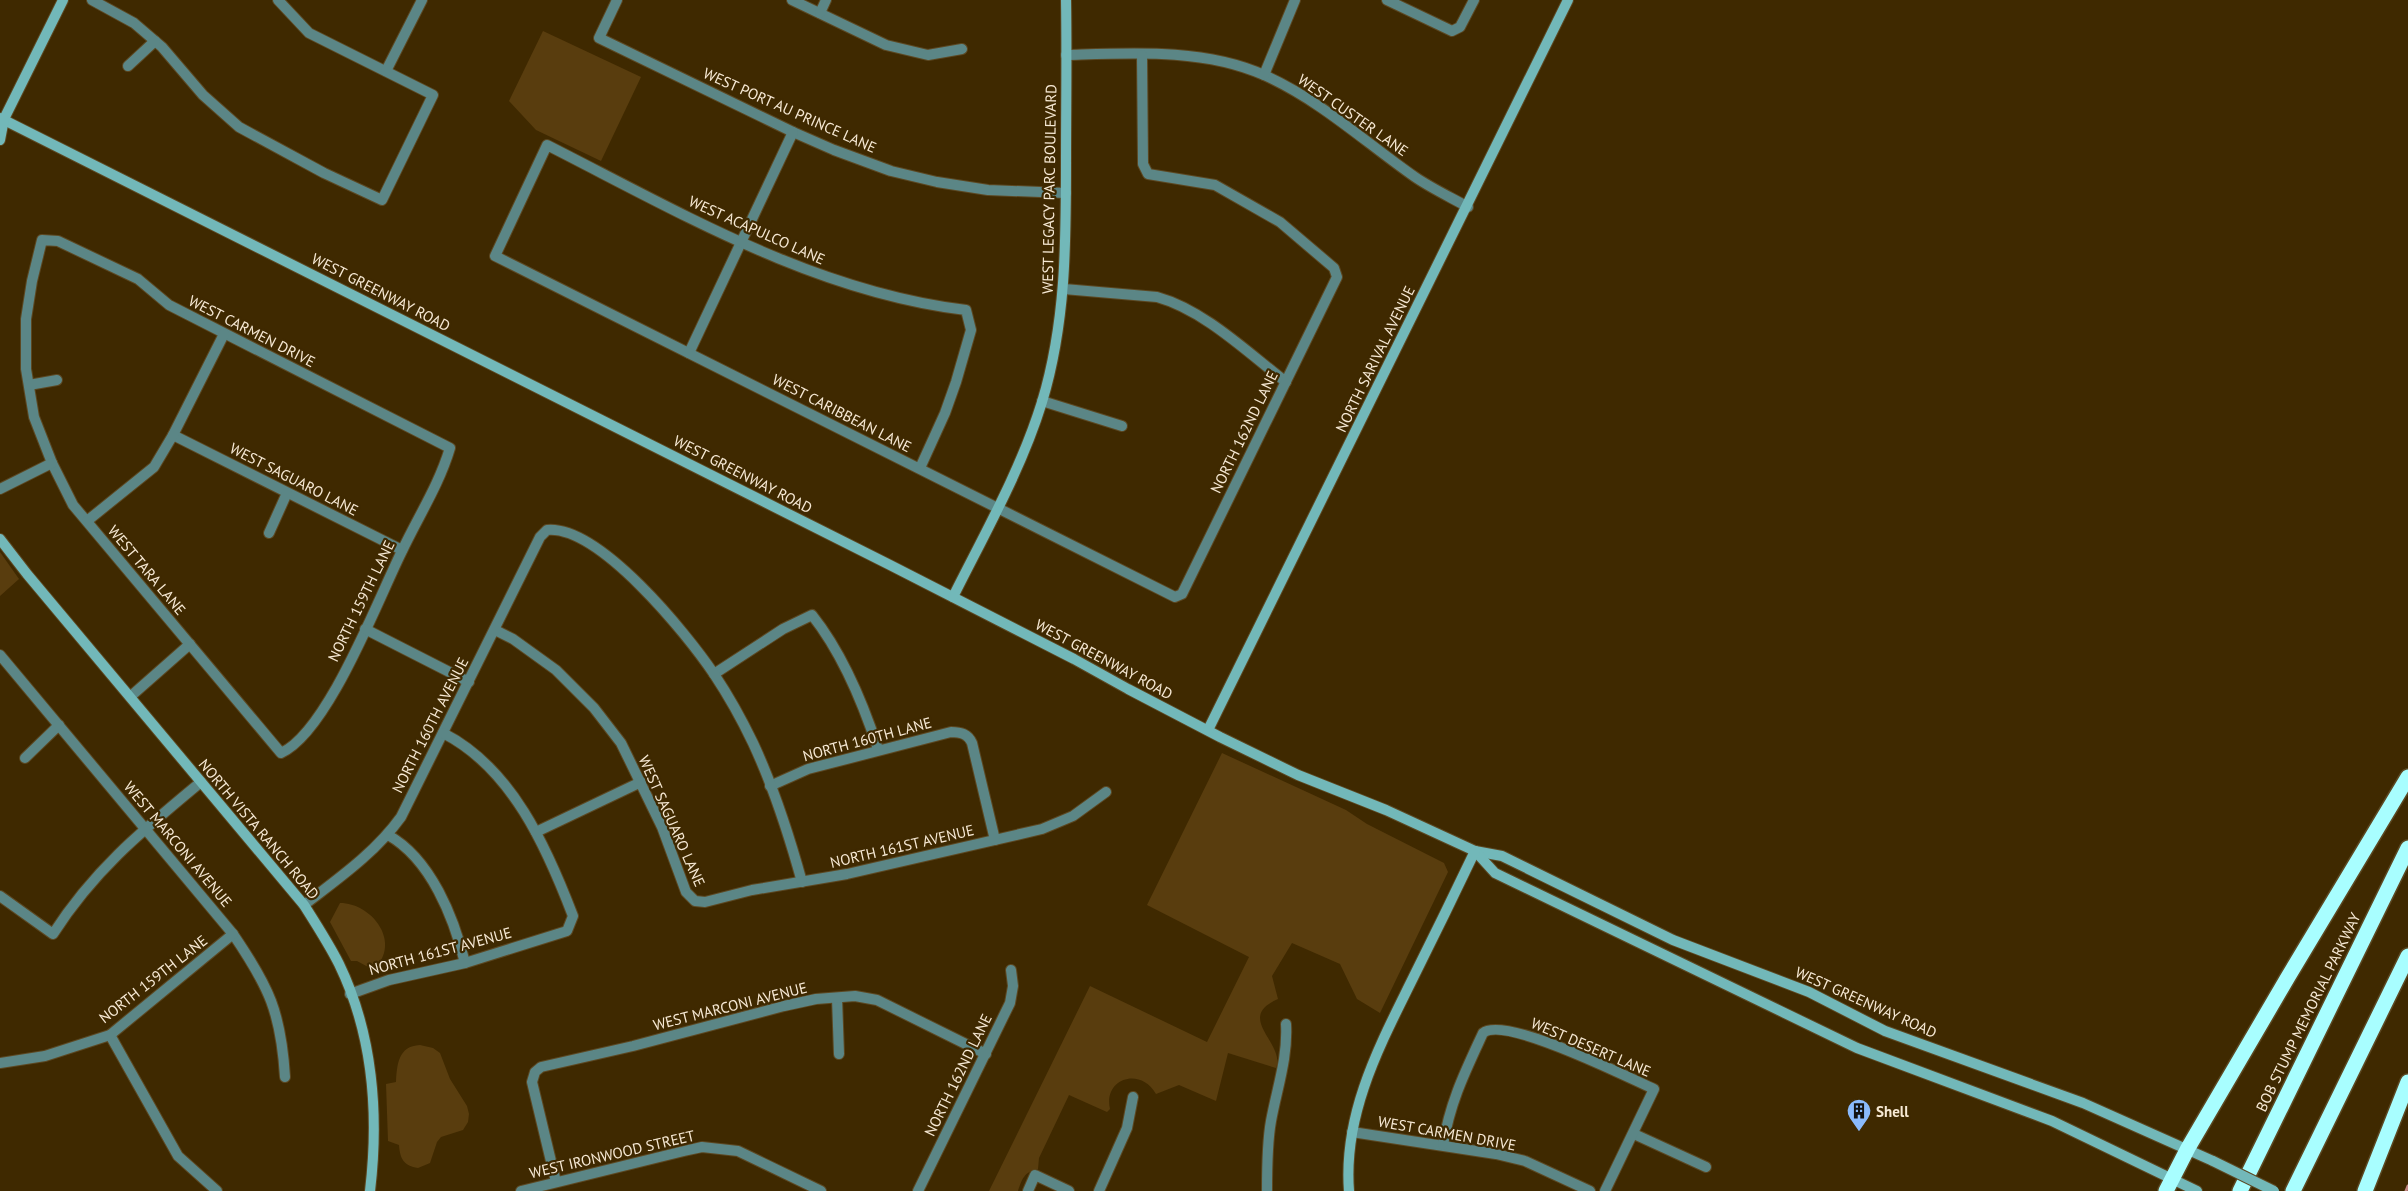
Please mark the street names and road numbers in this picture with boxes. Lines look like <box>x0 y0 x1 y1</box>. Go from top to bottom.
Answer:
street label: WEST PORT AU PRINCE LANE <box>700 63 880 157</box>
street label: WEST CUSTER LANE <box>1294 70 1412 160</box>
street label: WEST LEGACY PARC BOULEVARD <box>1038 84 1060 294</box>
street label: WEST ACAPULCO LANE <box>686 191 828 269</box>
street label: WEST GREENWAY ROAD <box>309 249 453 335</box>
street label: NORTH SARIVAL AVENUE <box>1331 283 1419 435</box>
street label: WEST CARMEN DRIVE <box>185 291 319 371</box>
street label: NORTH 162ND LANE <box>1206 368 1282 496</box>
street label: WEST CARIBBEAN LANE <box>769 370 915 456</box>
street label: WEST GREENWAY ROAD <box>671 431 815 517</box>
street label: WEST SAGUARO LANE <box>227 438 361 520</box>
street label: WEST TARA LANE <box>104 521 190 619</box>
street label: NORTH 159TH LANE <box>323 537 399 665</box>
street label: WEST GREENWAY ROAD <box>1032 615 1176 703</box>
street label: NORTH 160TH AVENUE <box>388 654 472 796</box>
street label: NORTH 160TH LANE <box>801 713 933 765</box>
street label: WEST SAGUARO LANE <box>635 752 709 890</box>
street label: NORTH VISTA RANCH ROAD <box>195 755 323 903</box>
street label: WEST MARCONI AVENUE <box>120 777 236 911</box>
street label: NORTH 161ST AVENUE <box>828 820 976 872</box>
street label: BOB STUMP MEMORIAL PARKWAY <box>2251 909 2365 1115</box>
street label: NORTH 161ST AVENUE <box>367 923 513 979</box>
street label: NORTH 159TH LANE <box>95 931 211 1027</box>
street label: WEST GREENWAY ROAD <box>1792 962 1940 1042</box>
street label: WEST MARCONI AVENUE <box>651 978 809 1034</box>
street label: NORTH 162ND LANE <box>920 1011 996 1139</box>
street label: WEST DESERT LANE <box>1528 1013 1654 1081</box>
street label: WEST CARMEN DRIVE <box>1377 1112 1517 1154</box>
street label: WEST IRONWOOD STREET <box>527 1126 697 1182</box>

